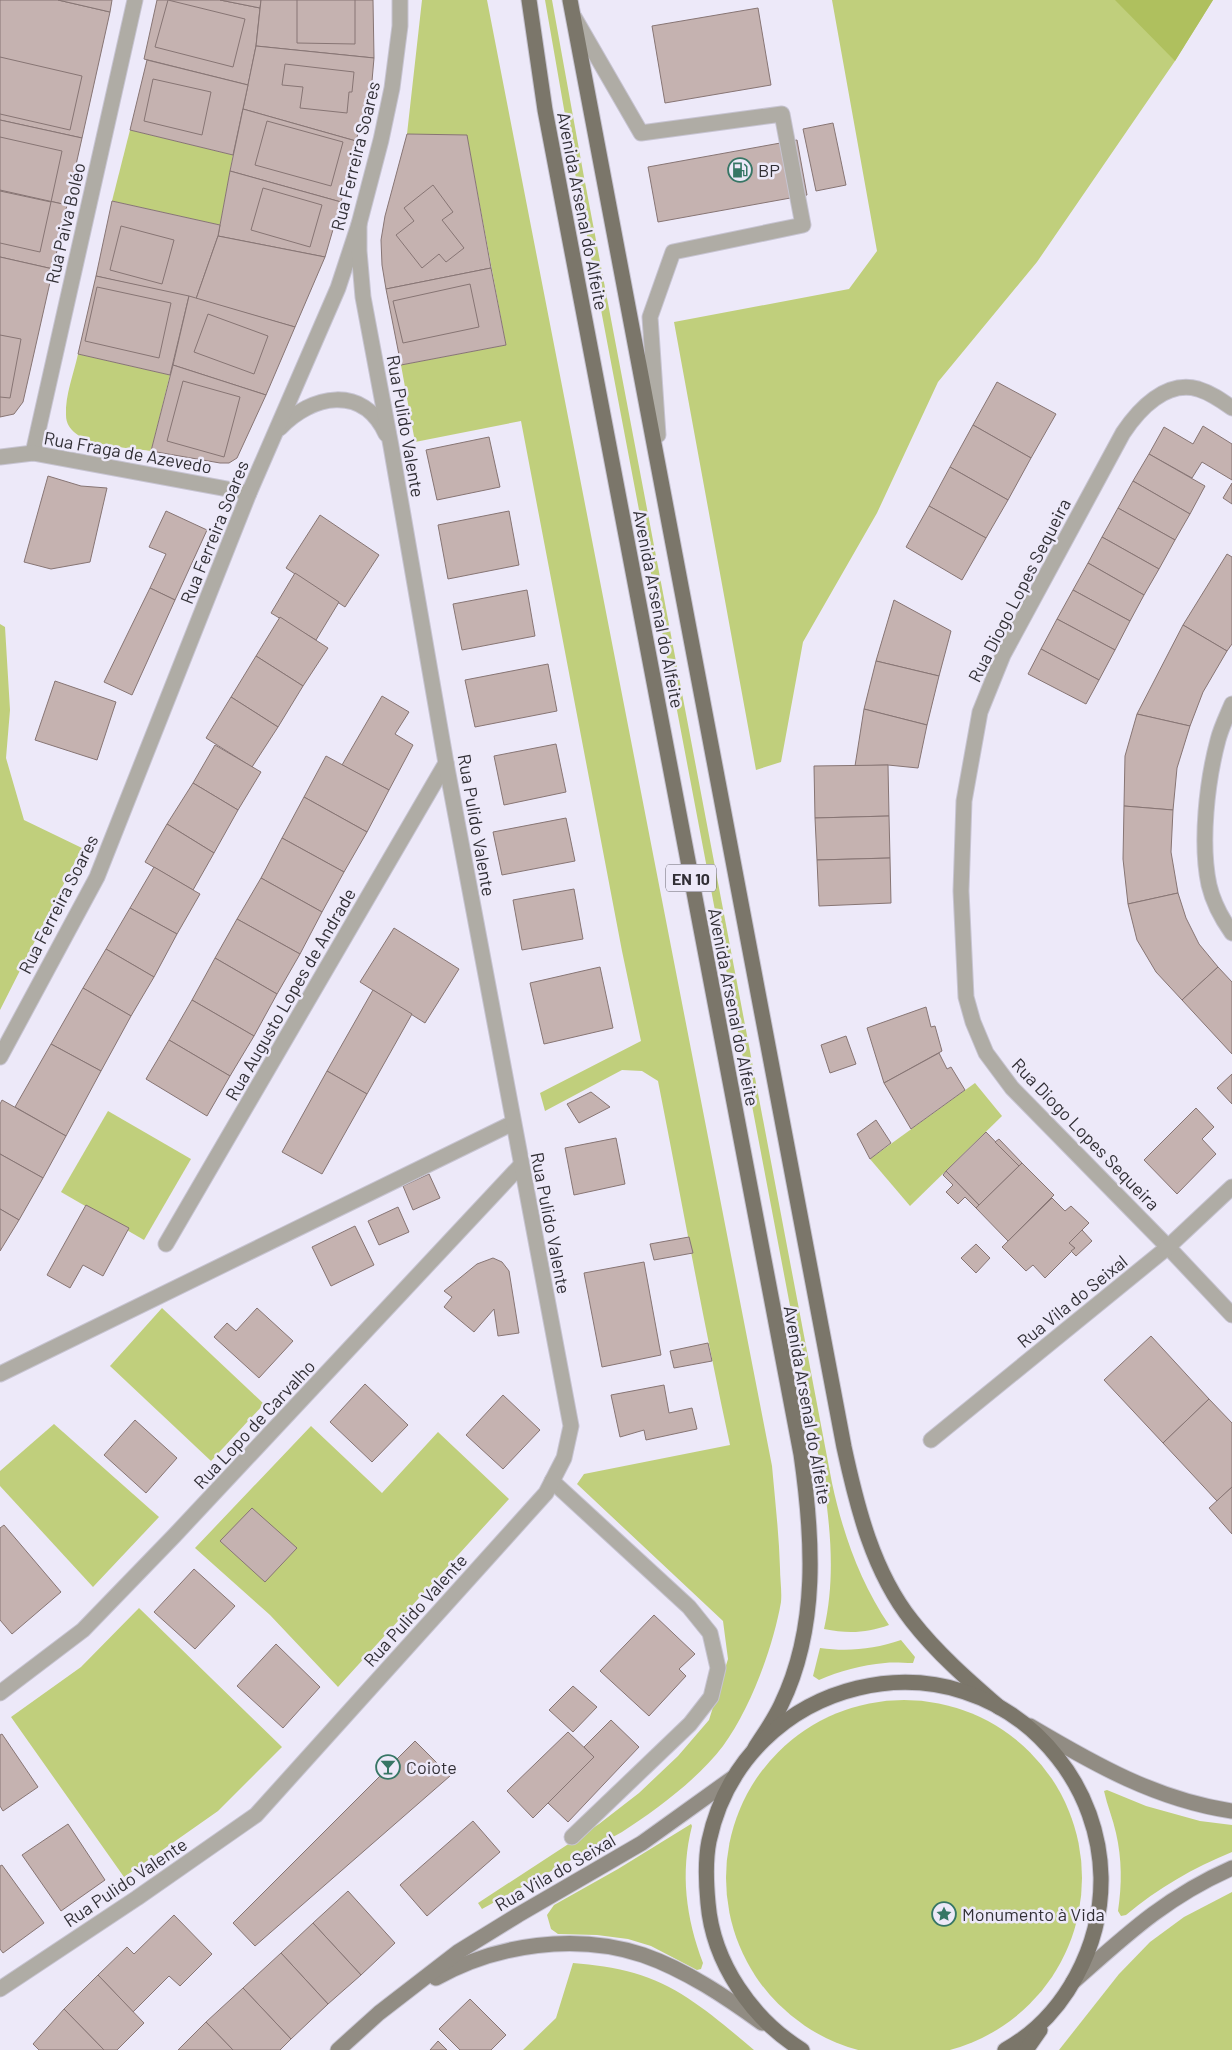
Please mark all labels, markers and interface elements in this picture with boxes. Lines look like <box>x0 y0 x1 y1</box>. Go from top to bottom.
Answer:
street label: Rua Ferreira Soares <box>326 79 384 233</box>
street label: Avenida Arsenal do Alfeite <box>553 110 613 312</box>
fuel station icon: BP <box>727 157 753 183</box>
place label: BP <box>758 159 780 181</box>
street label: Rua Paiva Boléo <box>40 160 90 286</box>
street label: Rua Pulido Valente <box>383 353 429 499</box>
street label: Rua Fraga de Azevedo <box>42 426 214 478</box>
street label: Rua Ferreira Soares <box>175 457 253 607</box>
street label: Rua Diogo Lopes Sequeira <box>963 494 1075 686</box>
street label: Avenida Arsenal do Alfeite <box>629 508 689 710</box>
street label: Rua Pulido Valente <box>454 752 500 898</box>
street label: Rua Ferreira Soares <box>13 831 103 977</box>
road number: EN 10 <box>666 864 716 891</box>
street label: Rua Augusto Lopes de Andrade <box>220 884 360 1104</box>
street label: Avenida Arsenal do Alfeite <box>704 906 764 1108</box>
street label: Rua Diogo Lopes Sequeira <box>1008 1053 1164 1215</box>
street label: Rua Pulido Valente <box>526 1150 576 1296</box>
street label: Rua Vila do Seixal <box>1012 1250 1132 1352</box>
street label: Avenida Arsenal do Alfeite <box>780 1304 836 1506</box>
street label: Rua Lopo de Carvalho <box>189 1355 319 1493</box>
street label: Rua Pulido Valente <box>359 1549 471 1671</box>
bar icon: Coiote <box>375 1754 401 1780</box>
place label: Coiote <box>406 1756 457 1778</box>
street label: Rua Vila do Seixal <box>491 1829 619 1915</box>
street label: Rua Pulido Valente <box>59 1833 191 1931</box>
place icon: Monumento à Vida <box>931 1901 957 1927</box>
place label: Monumento à Vida <box>962 1903 1105 1925</box>

